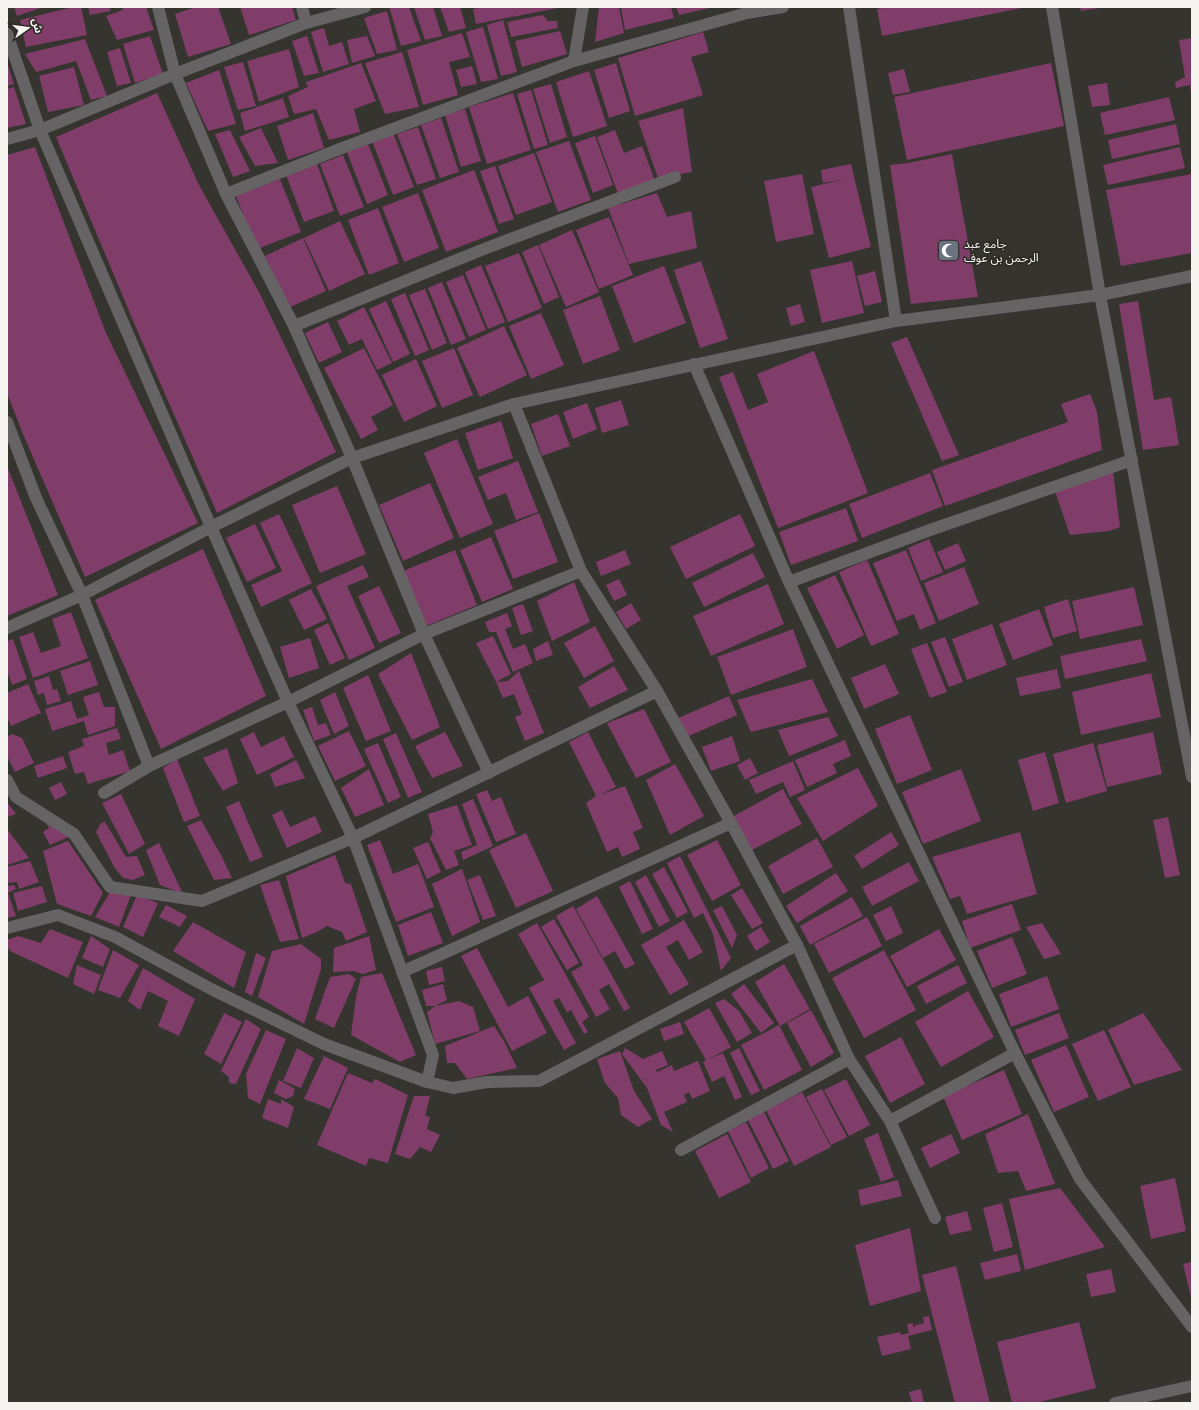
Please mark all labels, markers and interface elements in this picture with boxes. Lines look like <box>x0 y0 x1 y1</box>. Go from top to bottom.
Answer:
north arrow <box>8 8 48 48</box>
text: ش <box>29 17 45 35</box>
place label: جامع عبد الرحمن بن عوف <box>964 237 1039 265</box>
mosque icon: جامع عبد الرحمن بن عوف <box>935 238 961 264</box>

